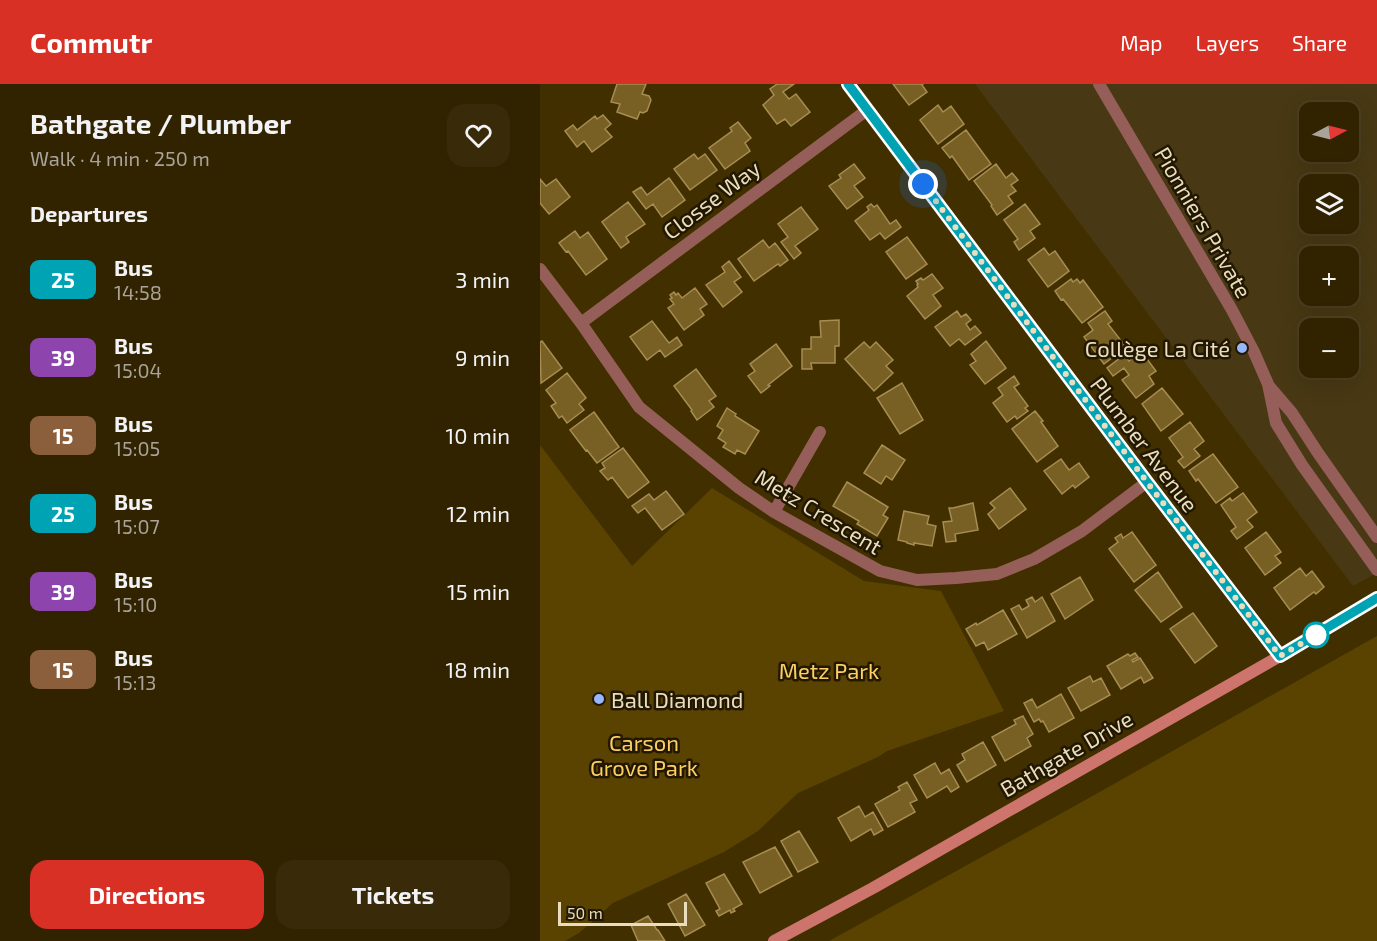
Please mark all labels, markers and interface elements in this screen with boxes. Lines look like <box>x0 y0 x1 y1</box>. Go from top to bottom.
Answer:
text: Commutr <box>30 25 152 59</box>
text: Map <box>1120 30 1162 55</box>
text: Layers <box>1195 30 1259 55</box>
text: Share <box>1292 30 1347 55</box>
north arrow <box>1299 102 1359 162</box>
map controls <box>1299 102 1359 378</box>
button: heart <box>447 104 510 167</box>
text: Bathgate / Plumber <box>30 106 291 140</box>
street label: Pionniers Private <box>1150 142 1258 302</box>
text: Walk · 4 min · 250 m <box>30 146 210 170</box>
street label: Closse Way <box>657 154 765 244</box>
your location <box>908 169 938 199</box>
button: layers <box>1299 174 1359 234</box>
text: Departures <box>30 200 148 226</box>
button: + <box>1299 246 1359 306</box>
text: Bus <box>114 254 153 280</box>
text: 3 min <box>455 266 510 292</box>
text: 25 <box>51 267 75 292</box>
text: 14:58 <box>114 280 162 304</box>
button: − <box>1299 318 1359 378</box>
text: Bus <box>114 332 153 358</box>
place label: Collège La Cité <box>1085 335 1230 361</box>
marker: Collège La Cité <box>1235 341 1249 355</box>
text: 9 min <box>455 344 510 370</box>
text: 39 <box>51 345 75 370</box>
text: 15:04 <box>114 358 162 382</box>
street label: Plumber Avenue <box>1086 371 1204 517</box>
text: Bus <box>114 410 153 436</box>
text: 10 min <box>446 422 510 448</box>
text: 15 <box>53 423 73 448</box>
text: 15:05 <box>114 436 160 460</box>
street label: Metz Crescent <box>751 463 887 559</box>
text: Bus <box>114 488 153 514</box>
text: 12 min <box>446 500 510 526</box>
text: 25 <box>51 501 75 526</box>
text: 15:07 <box>114 514 160 538</box>
text: Bus <box>114 566 153 592</box>
text: 15 min <box>447 578 510 604</box>
text: 39 <box>51 579 75 604</box>
text: 15:10 <box>114 592 157 616</box>
unlabelled marker <box>1303 622 1329 648</box>
text: Bus <box>114 644 153 670</box>
text: 18 min <box>445 656 510 682</box>
text: 15 <box>53 657 73 682</box>
park label: Metz Park <box>779 657 879 683</box>
text: 15:13 <box>114 670 156 694</box>
place label: Ball Diamond <box>611 686 743 712</box>
marker: Ball Diamond <box>592 692 606 706</box>
street label: Bathgate Drive <box>995 705 1137 801</box>
park label: Carson Grove Park <box>590 729 698 780</box>
button: Directions <box>30 860 264 929</box>
button: Tickets <box>276 860 510 929</box>
scale bar <box>558 899 687 926</box>
text: 50 m <box>567 903 603 922</box>

